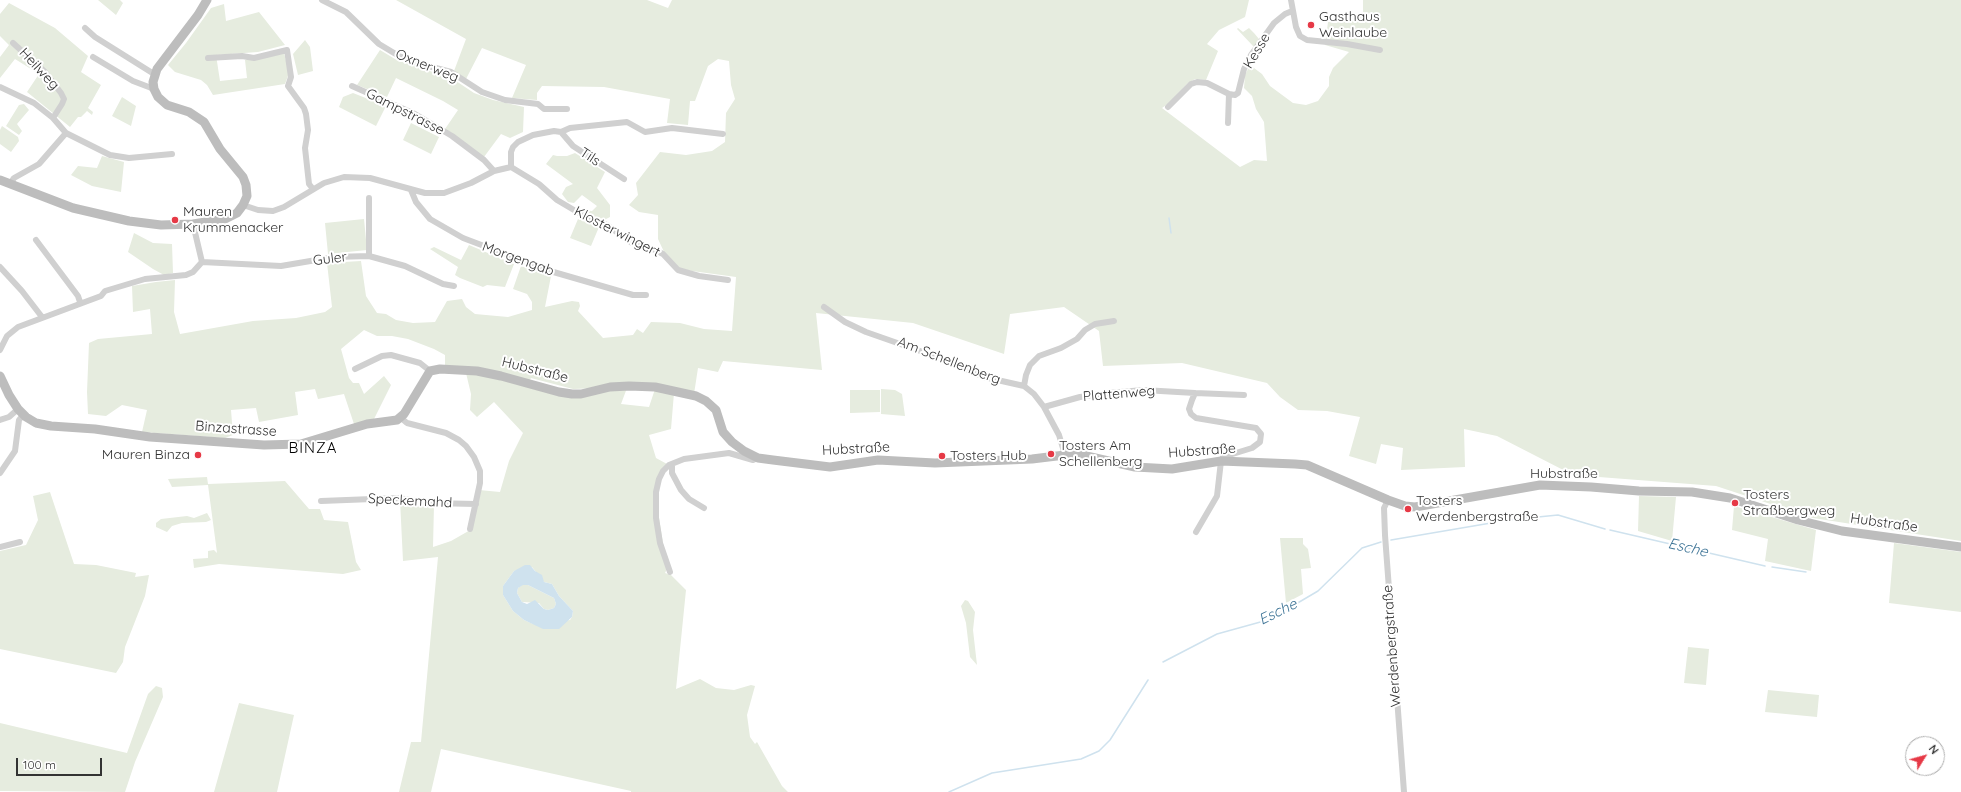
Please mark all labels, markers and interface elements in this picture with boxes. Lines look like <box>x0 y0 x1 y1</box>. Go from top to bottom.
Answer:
place label: Gasthaus Weinlaube <box>1319 9 1387 42</box>
marker: Gasthaus Weinlaube <box>1306 20 1316 30</box>
street label: Kesse <box>1240 30 1274 72</box>
street label: Heilweg <box>15 45 63 93</box>
street label: Oxnerweg <box>393 46 461 86</box>
street label: Gampstrasse <box>363 85 447 139</box>
street label: Tils <box>577 144 603 170</box>
street label: Klosterwingert <box>571 203 663 261</box>
place label: Mauren Krummenacker <box>183 204 283 236</box>
marker: Mauren Krummenacker <box>170 215 180 225</box>
street label: Morgengab <box>480 238 556 280</box>
street label: Guler <box>312 249 348 269</box>
street label: Am Schellenberg <box>895 334 1003 388</box>
street label: Hubstraße <box>500 354 570 386</box>
street label: Plattenweg <box>1082 382 1156 406</box>
street label: Binzastrasse <box>195 418 277 440</box>
place label: Tosters Am Schellenberg <box>1059 438 1143 470</box>
district label: BINZA <box>289 439 337 457</box>
street label: Hubstraße <box>822 439 890 459</box>
street label: Hubstraße <box>1168 440 1236 462</box>
place label: Mauren Binza <box>102 447 190 463</box>
place label: Tosters Hub <box>950 448 1027 464</box>
marker: Tosters Am Schellenberg <box>1046 449 1056 459</box>
marker: Mauren Binza <box>193 450 203 460</box>
marker: Tosters Hub <box>937 451 947 461</box>
street label: Hubstraße <box>1530 466 1598 482</box>
place label: Tosters Straßbergweg <box>1743 487 1835 520</box>
street label: Speckemahd <box>367 490 453 512</box>
place label: Tosters Werdenbergstraße <box>1416 493 1538 526</box>
marker: Tosters Straßbergweg <box>1730 498 1740 508</box>
marker: Tosters Werdenbergstraße <box>1403 504 1413 514</box>
street label: Hubstraße <box>1849 510 1919 536</box>
water label: Esche <box>1666 535 1710 561</box>
street label: Werdenbergstraße <box>1379 584 1405 708</box>
water label: Esche <box>1256 595 1300 629</box>
north arrow <box>1905 736 1945 776</box>
text: N <box>1926 742 1942 757</box>
scale bar <box>18 750 104 776</box>
text: 100 m <box>23 757 56 772</box>

